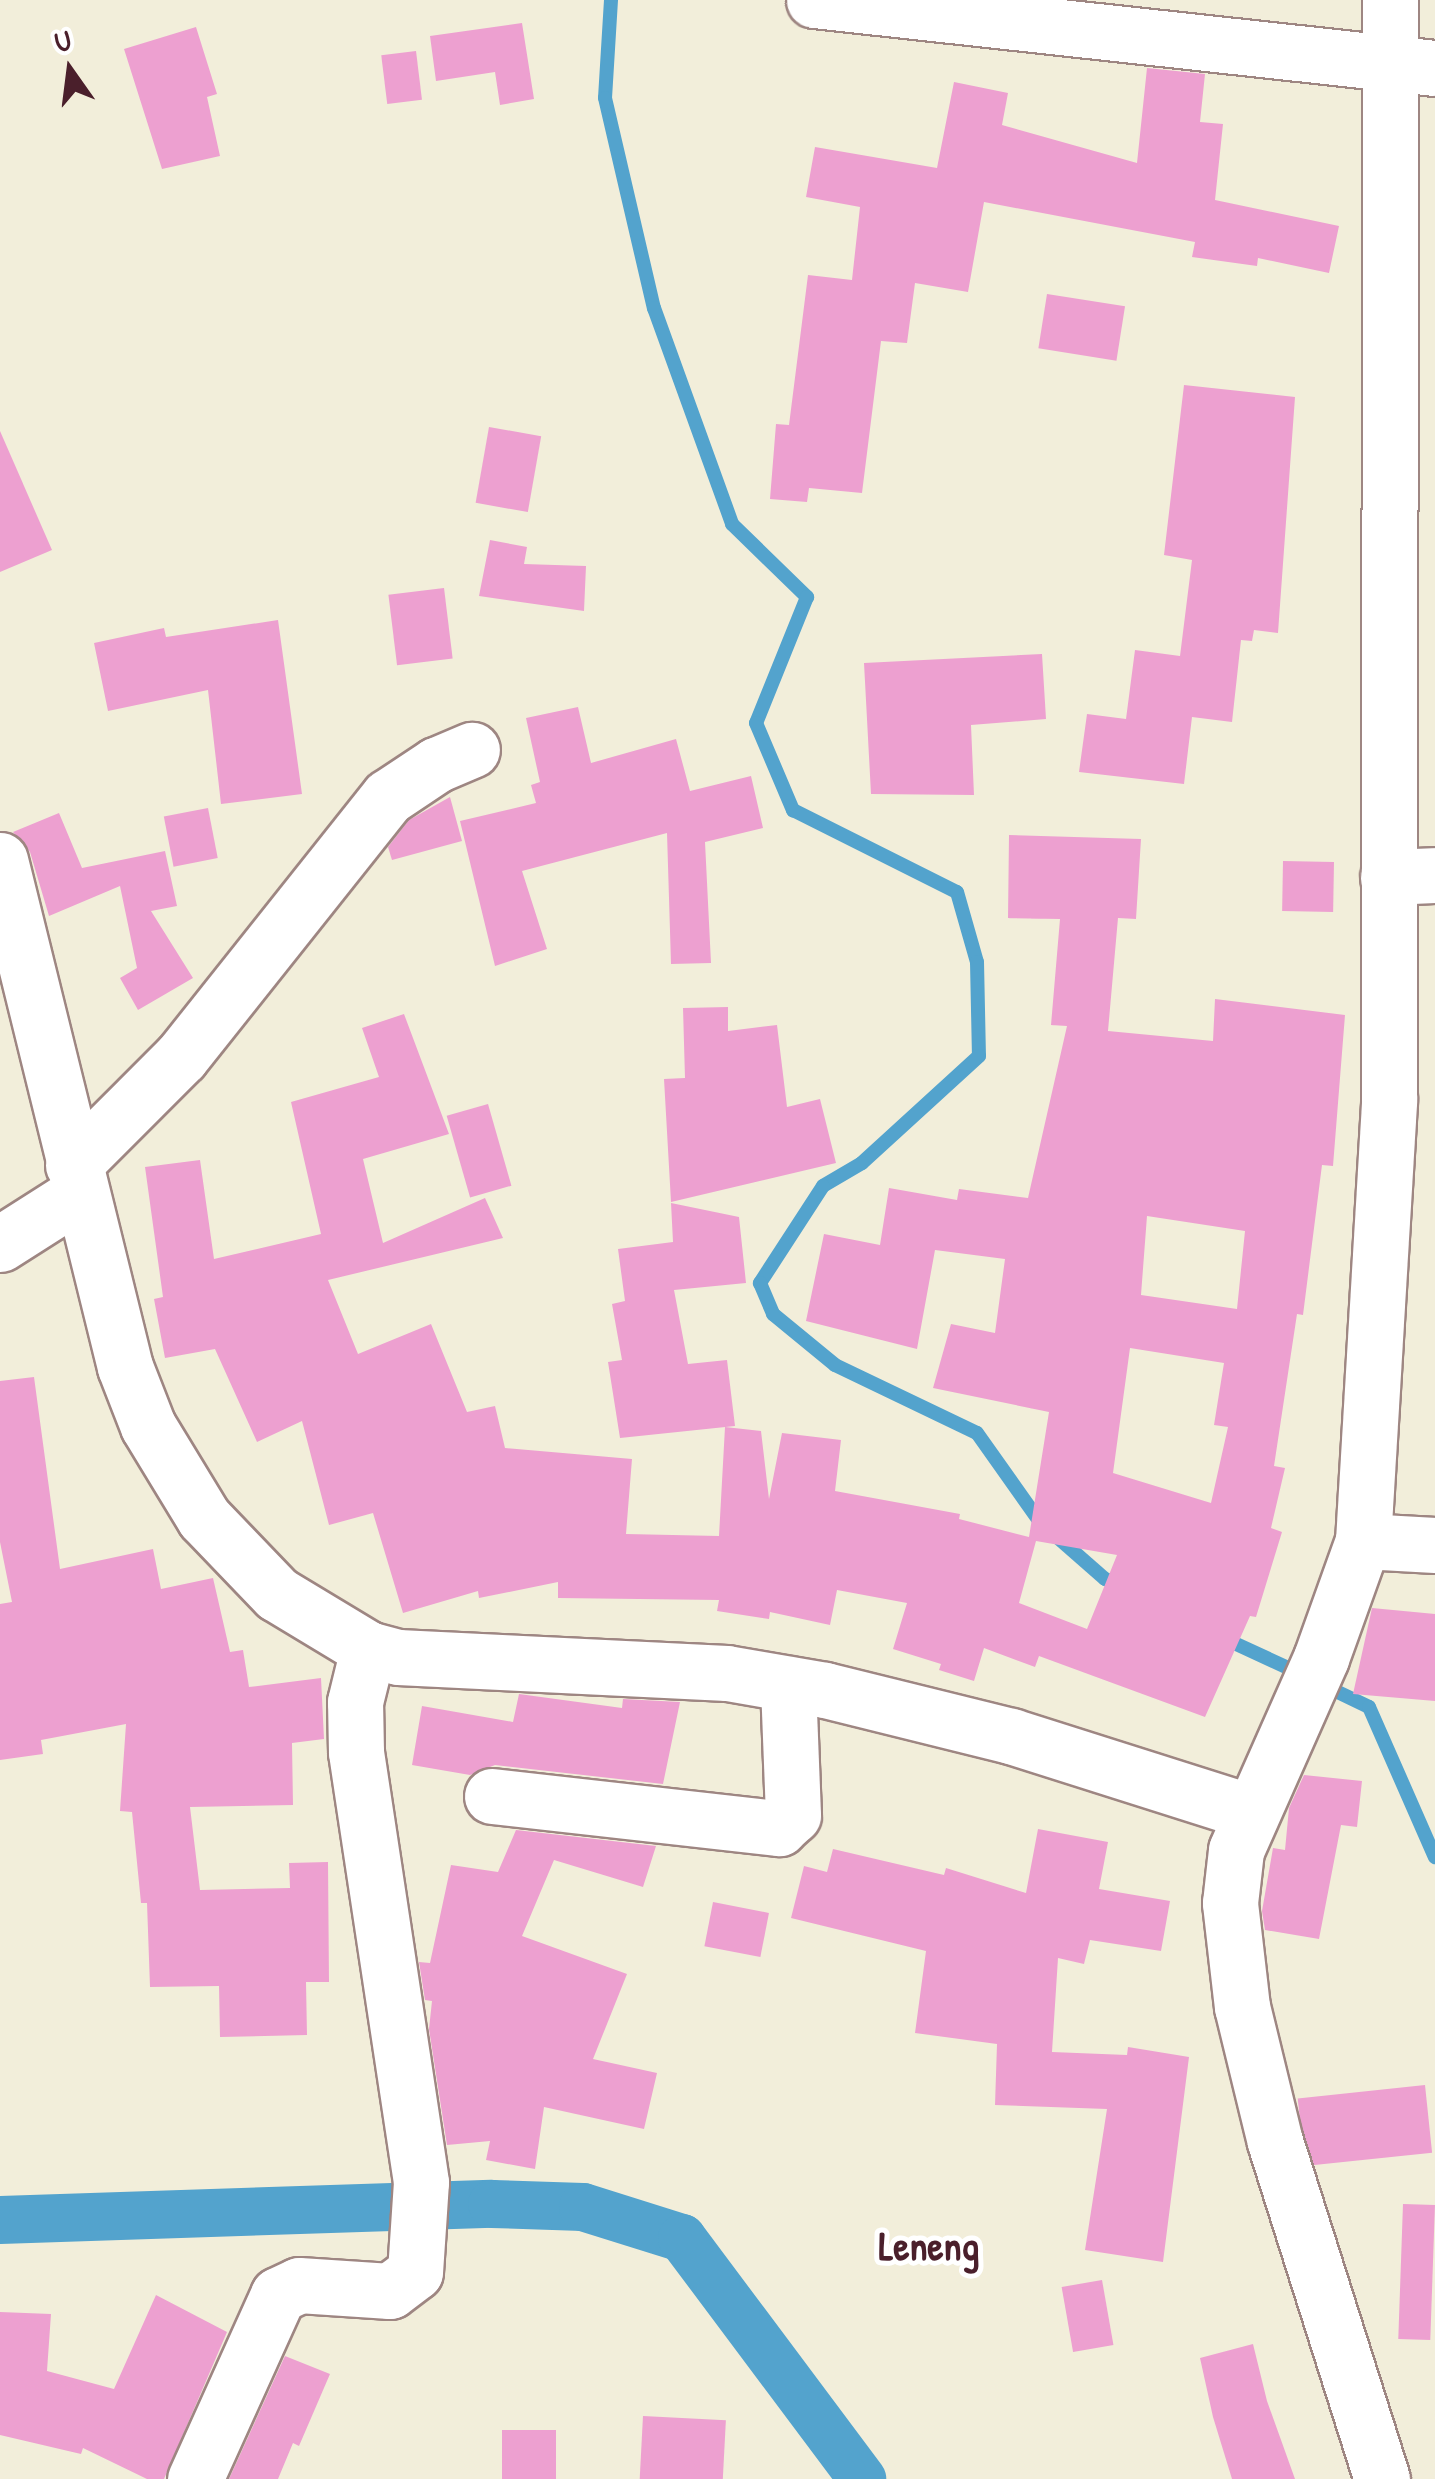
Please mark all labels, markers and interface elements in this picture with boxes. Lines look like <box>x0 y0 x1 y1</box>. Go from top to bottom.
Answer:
north arrow <box>20 20 120 120</box>
text: U <box>51 21 75 61</box>
district label: Leneng <box>879 2221 979 2269</box>

